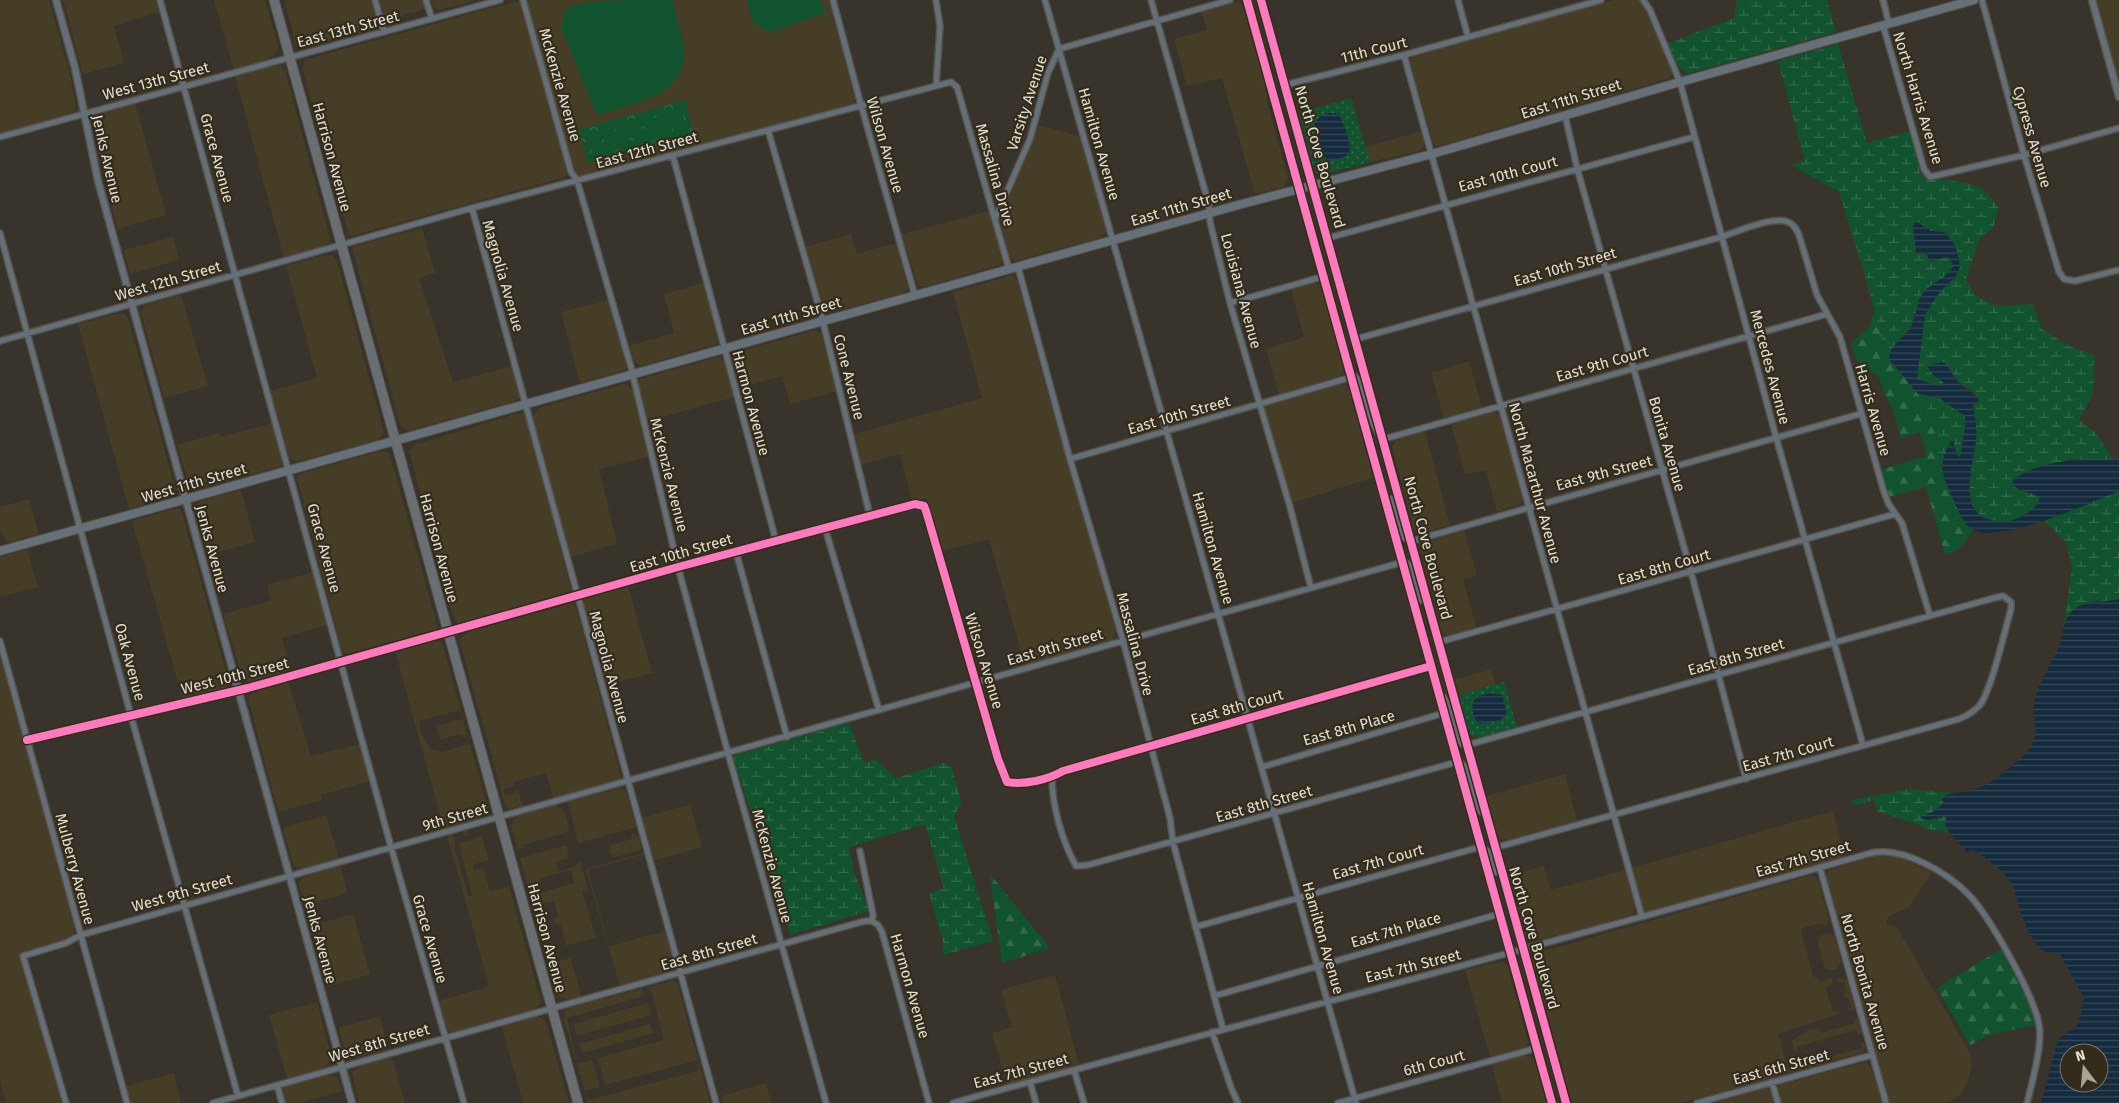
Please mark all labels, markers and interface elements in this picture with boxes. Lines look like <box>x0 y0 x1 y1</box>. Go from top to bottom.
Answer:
street label: East 13th Street <box>295 7 402 51</box>
street label: McKenzie Avenue <box>535 26 585 144</box>
street label: North Harris Avenue <box>1889 29 1947 167</box>
street label: 11th Court <box>1339 33 1410 67</box>
street label: Varsity Avenue <box>1003 53 1051 153</box>
street label: West 13th Street <box>101 58 212 104</box>
street label: East 11th Street <box>1519 75 1624 123</box>
street label: North Cove Boulevard <box>1291 83 1349 231</box>
street label: Cypress Avenue <box>2009 84 2055 190</box>
street label: Hamilton Avenue <box>1074 86 1124 202</box>
street label: Wilson Avenue <box>863 95 907 195</box>
street label: Harrison Avenue <box>309 100 355 214</box>
street label: Grace Avenue <box>196 111 238 205</box>
street label: Jenks Avenue <box>88 113 126 205</box>
street label: Massalina Drive <box>972 122 1018 228</box>
street label: East 12th Street <box>594 128 701 172</box>
street label: East 10th Court <box>1456 152 1560 196</box>
street label: East 11th Street <box>1129 184 1234 230</box>
street label: Magnolia Avenue <box>478 218 528 334</box>
street label: Louisiana Avenue <box>1217 231 1265 351</box>
street label: East 10th Street <box>1512 244 1619 290</box>
street label: West 12th Street <box>113 257 224 305</box>
street label: East 11th Street <box>739 293 844 339</box>
street label: Mercedes Avenue <box>1746 308 1794 426</box>
street label: Cone Avenue <box>830 332 868 422</box>
street label: East 9th Court <box>1554 342 1651 386</box>
street label: Harmon Avenue <box>728 348 774 458</box>
street label: Harris Avenue <box>1851 362 1895 458</box>
street label: East 10th Street <box>1126 392 1233 438</box>
street label: Bonita Avenue <box>1645 394 1689 494</box>
street label: North Macarthur Avenue <box>1505 400 1565 566</box>
street label: McKenzie Avenue <box>646 416 692 534</box>
street label: East 9th Street <box>1554 451 1655 495</box>
street label: West 11th Street <box>139 459 249 507</box>
street label: North Cove Boulevard <box>1400 474 1456 622</box>
street label: Hamilton Avenue <box>1188 490 1238 606</box>
street label: Harrison Avenue <box>416 491 462 605</box>
street label: Grace Avenue <box>303 501 345 595</box>
street label: Jenks Avenue <box>192 503 232 595</box>
street label: East 10th Street <box>628 530 735 576</box>
street label: East 8th Court <box>1616 545 1713 589</box>
street label: Massalina Drive <box>1113 590 1157 698</box>
street label: Magnolia Avenue <box>585 609 633 725</box>
street label: Wilson Avenue <box>961 611 1007 711</box>
street label: Oak Avenue <box>111 621 149 703</box>
street label: East 9th Street <box>1005 625 1106 669</box>
street label: East 8th Street <box>1686 634 1787 679</box>
street label: West 10th Street <box>179 654 291 698</box>
street label: East 8th Court <box>1189 685 1286 729</box>
street label: East 8th Place <box>1301 706 1397 750</box>
street label: East 7th Court <box>1740 732 1836 776</box>
street label: East 8th Street <box>1214 781 1315 826</box>
street label: 9th Street <box>420 799 490 835</box>
street label: McKenzie Avenue <box>748 807 796 925</box>
street label: Mulberry Avenue <box>51 811 99 927</box>
street label: East 7th Street <box>1754 837 1853 881</box>
street label: East 7th Court <box>1330 840 1426 884</box>
street label: North Cove Boulevard <box>1505 864 1563 1012</box>
street label: West 9th Street <box>130 870 235 916</box>
street label: Hamilton Avenue <box>1298 880 1348 996</box>
street label: Harrison Avenue <box>524 881 570 995</box>
street label: Grace Avenue <box>409 892 451 986</box>
street label: Jenks Avenue <box>300 894 340 986</box>
street label: East 7th Place <box>1349 909 1443 951</box>
street label: North Bonita Avenue <box>1837 912 1893 1052</box>
street label: East 8th Street <box>659 929 760 974</box>
street label: Harmon Avenue <box>886 931 934 1041</box>
street label: East 7th Street <box>1363 945 1463 987</box>
street label: West 8th Street <box>327 1020 432 1066</box>
north arrow <box>2059 1043 2109 1093</box>
street label: East 6th Street <box>1731 1045 1832 1089</box>
street label: 6th Court <box>1401 1046 1467 1080</box>
text: N <box>2074 1047 2087 1065</box>
street label: East 7th Street <box>971 1050 1071 1092</box>

